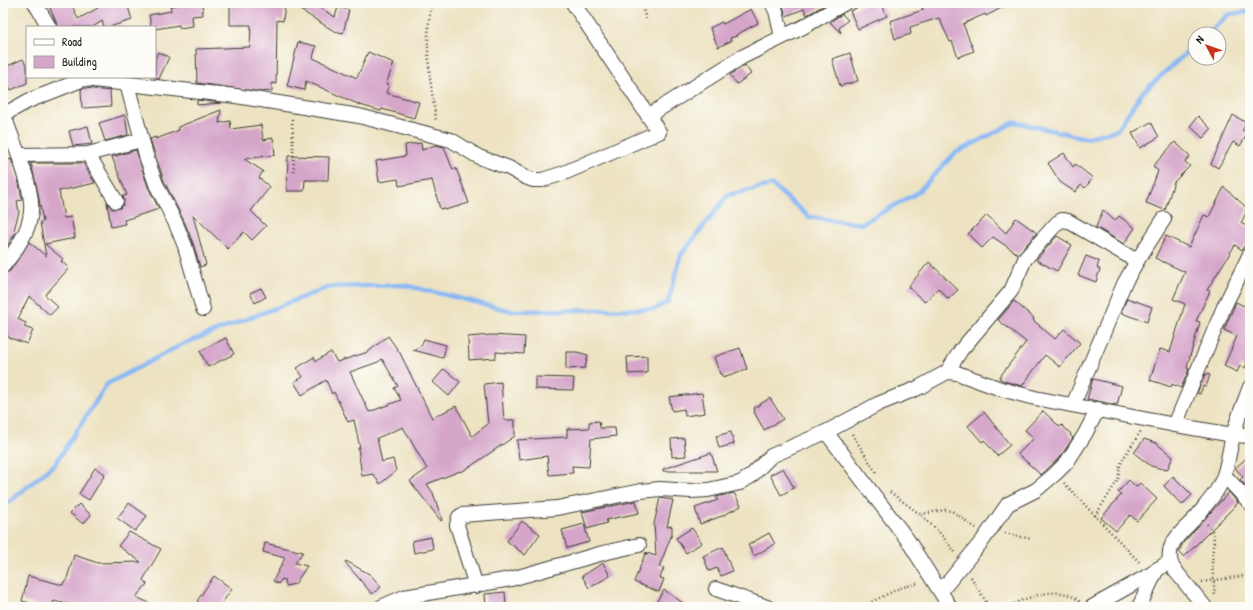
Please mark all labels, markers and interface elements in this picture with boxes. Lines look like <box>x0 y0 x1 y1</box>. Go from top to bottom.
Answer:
legend <box>26 26 156 78</box>
north arrow <box>1187 26 1227 66</box>
text: Road <box>62 33 82 50</box>
text: N <box>1192 33 1207 46</box>
text: Building <box>62 53 97 70</box>

